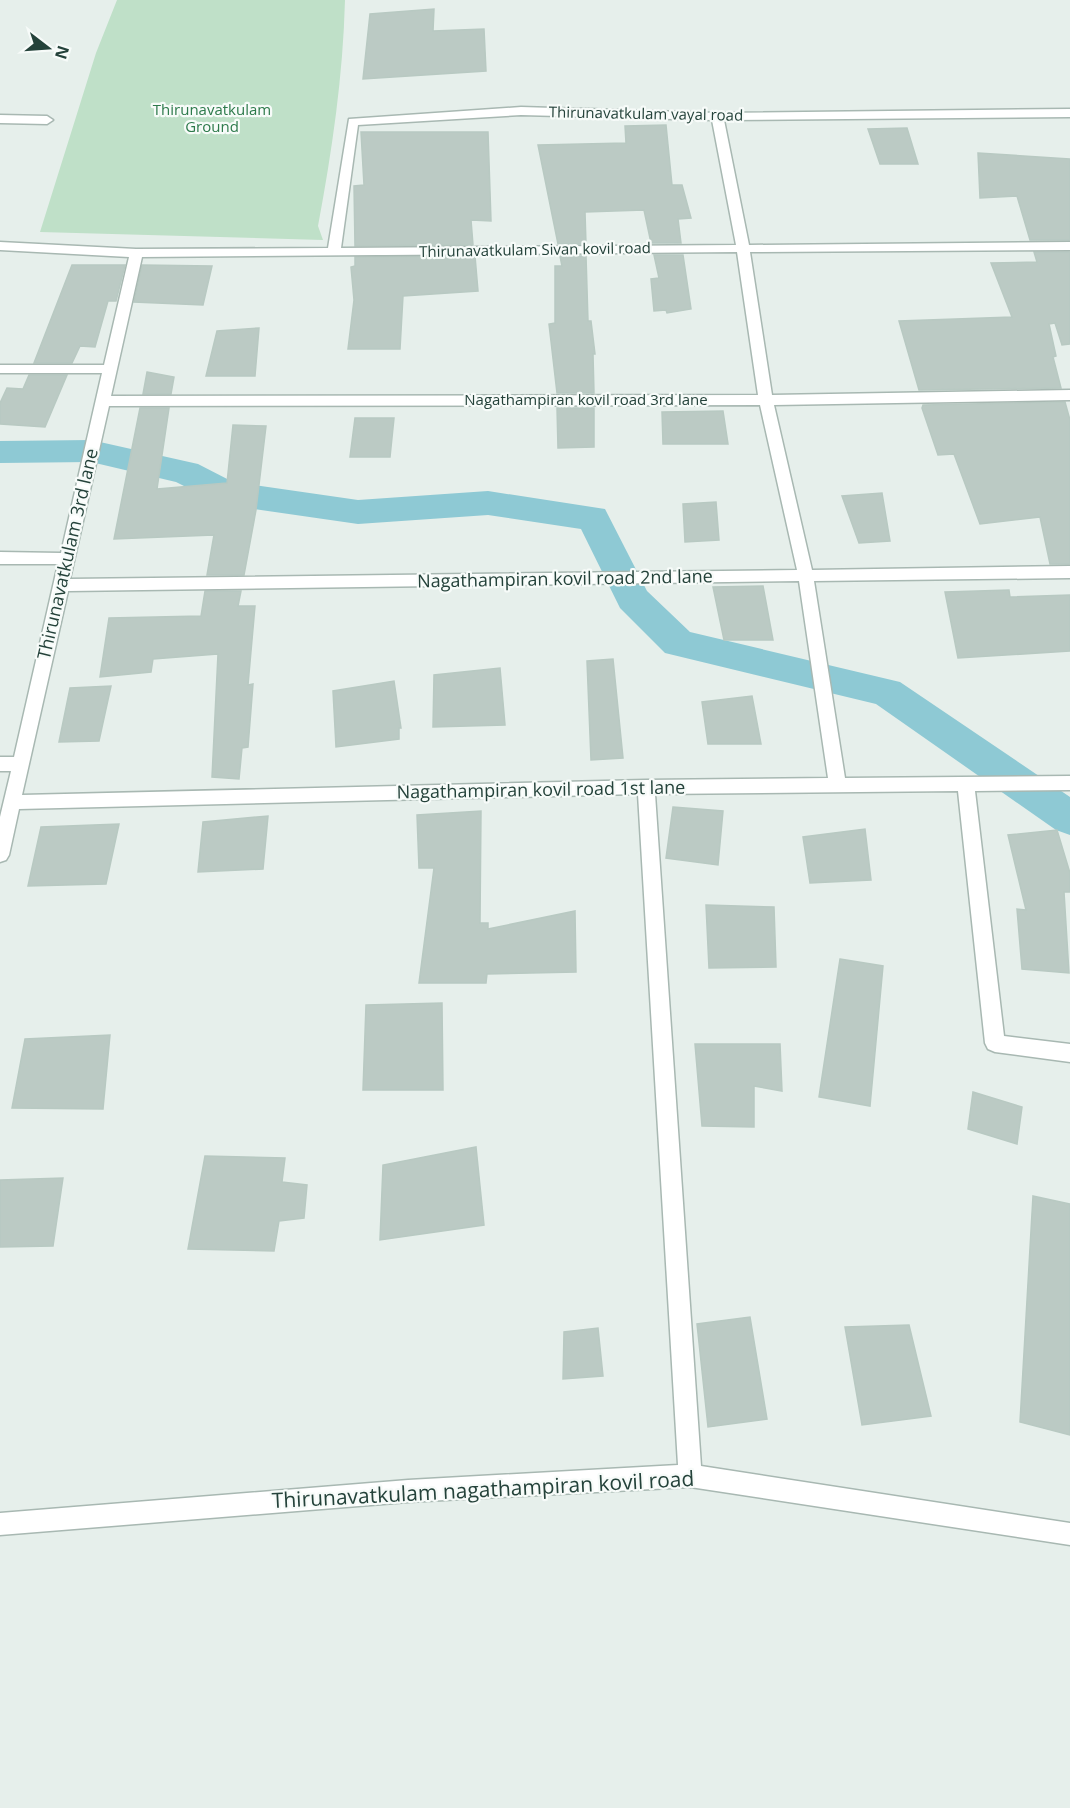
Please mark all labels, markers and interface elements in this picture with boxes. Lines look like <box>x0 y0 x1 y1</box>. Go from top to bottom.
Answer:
north arrow <box>18 18 78 78</box>
text: N <box>50 43 75 62</box>
park label: Thirunavatkulam Ground <box>153 99 271 136</box>
street label: Thirunavatkulam vayal road <box>549 101 743 125</box>
street label: Thirunavatkulam Sivan kovil road <box>419 237 651 261</box>
street label: Nagathampiran kovil road 3rd lane <box>464 389 708 409</box>
street label: Thirunavatkulam 3rd lane <box>31 446 103 662</box>
street label: Nagathampiran kovil road 2nd lane <box>417 563 713 593</box>
street label: Nagathampiran kovil road 1st lane <box>396 774 685 804</box>
street label: Thirunavatkulam nagathampiran kovil road <box>271 1464 695 1514</box>

